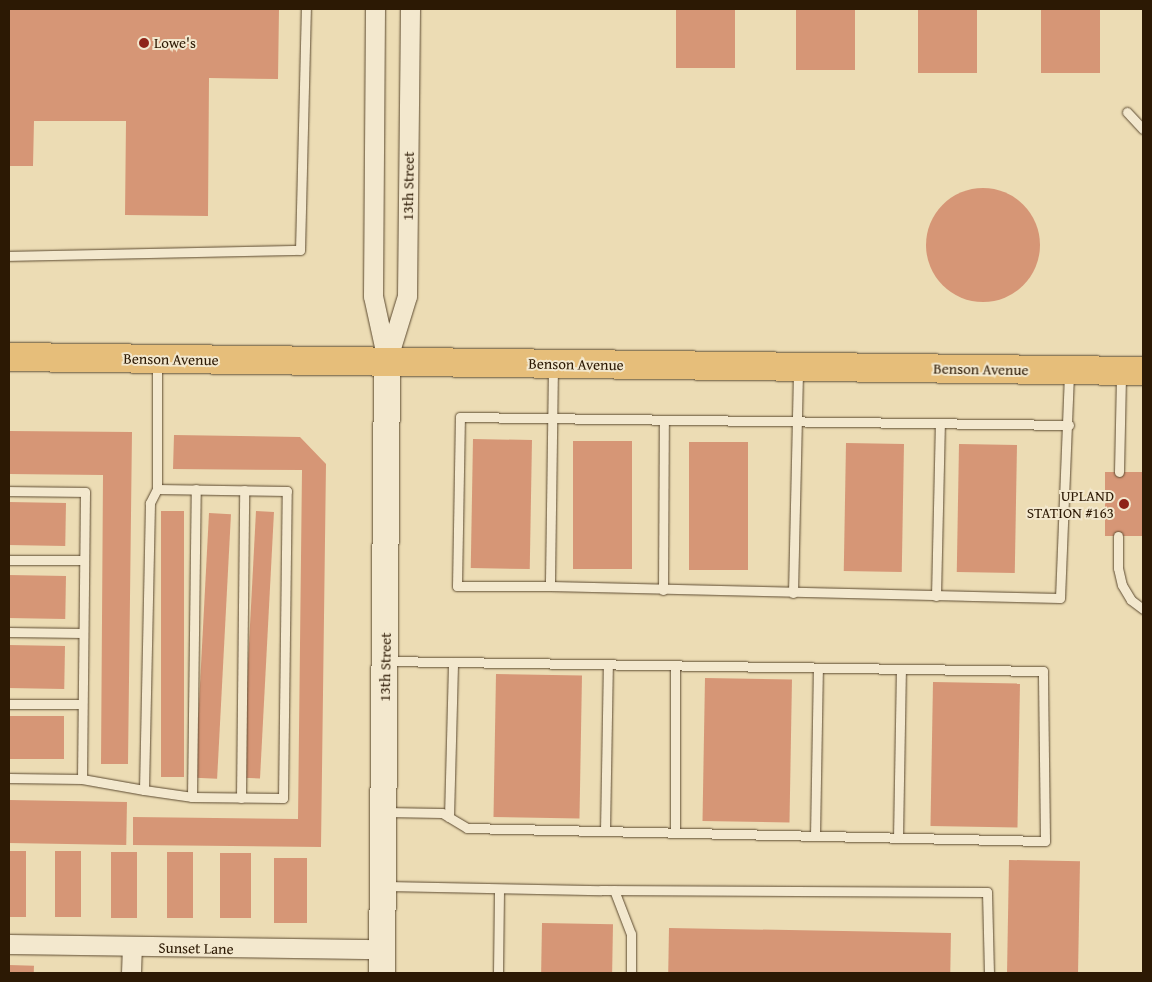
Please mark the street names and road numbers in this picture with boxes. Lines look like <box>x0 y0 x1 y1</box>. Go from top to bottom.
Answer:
street label: 13th Street <box>398 151 418 221</box>
street label: Benson Avenue <box>123 349 219 369</box>
street label: Benson Avenue <box>528 354 624 374</box>
street label: Benson Avenue <box>933 359 1029 379</box>
street label: 13th Street <box>375 632 395 702</box>
street label: Sunset Lane <box>158 938 234 958</box>

